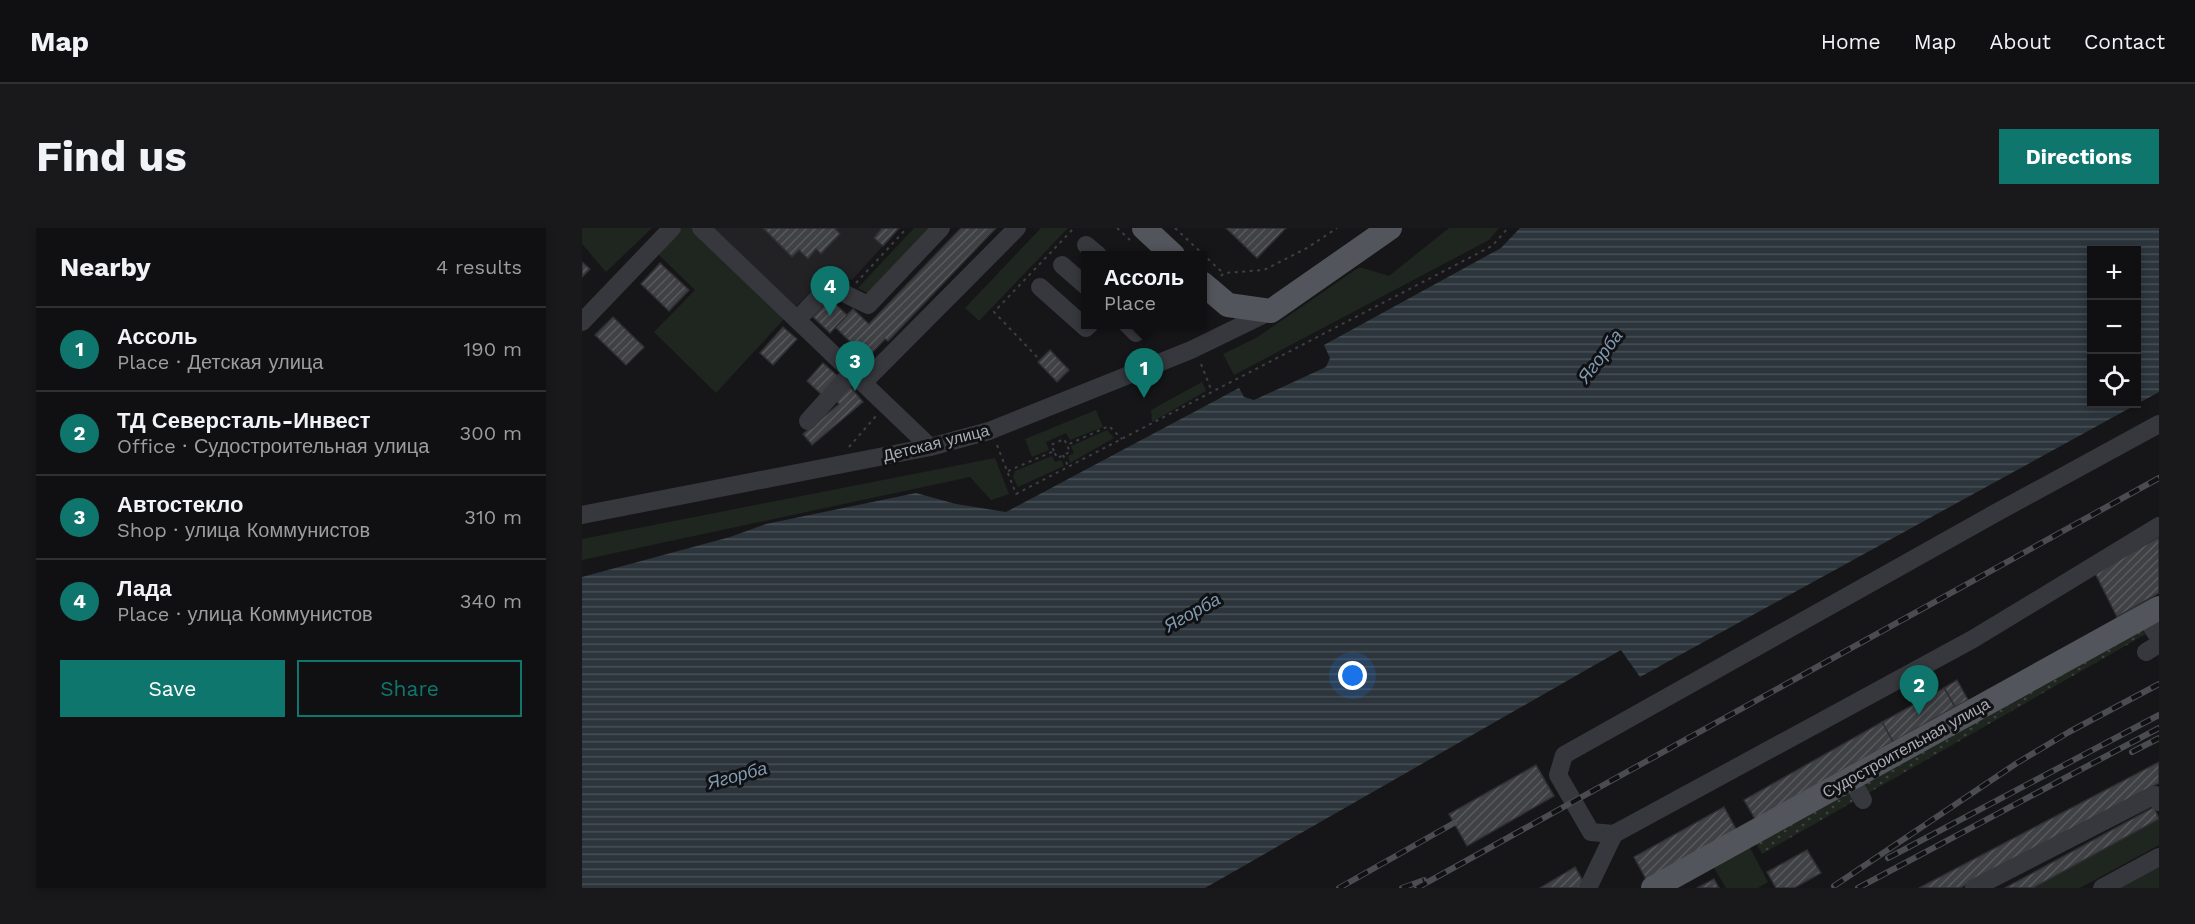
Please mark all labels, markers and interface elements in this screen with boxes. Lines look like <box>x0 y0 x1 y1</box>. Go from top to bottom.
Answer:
text: Map <box>30 25 89 58</box>
text: Home <box>1821 29 1881 54</box>
text: Map <box>1914 29 1957 54</box>
text: About <box>1990 29 2051 54</box>
text: Contact <box>2084 29 2165 54</box>
button: Directions <box>1999 129 2159 184</box>
text: Find us <box>36 132 187 181</box>
map controls <box>2087 246 2141 408</box>
button: + <box>2087 246 2141 300</box>
popup <box>1081 251 1207 329</box>
text: Nearby <box>60 252 151 282</box>
text: 4 results <box>436 255 522 279</box>
text: Ассоль <box>1104 265 1184 290</box>
pin: 4 <box>810 266 850 316</box>
text: Place <box>1104 291 1156 315</box>
button: − <box>2087 300 2141 354</box>
text: Ассоль <box>117 324 197 349</box>
water label: Ягорба <box>1573 325 1627 388</box>
text: 1 <box>75 337 84 361</box>
text: 190 m <box>464 337 522 361</box>
pin: 3 <box>836 342 874 391</box>
pin: 1 <box>1124 348 1164 398</box>
text: Place · Детская улица <box>117 350 323 374</box>
button: locate <box>2087 354 2141 408</box>
text: ТД Северсталь-Инвест <box>117 408 371 433</box>
text: 2 <box>74 421 85 445</box>
text: 300 m <box>460 421 522 445</box>
street label: Детская улица <box>881 421 991 465</box>
text: Office · Судостроительная улица <box>117 434 429 458</box>
text: Автостекло <box>117 492 243 517</box>
text: 3 <box>74 505 85 529</box>
text: 310 m <box>464 505 522 529</box>
text: Shop · улица Коммунистов <box>117 518 370 542</box>
text: Лада <box>117 576 171 601</box>
water label: Ягорба <box>1159 588 1224 636</box>
text: 4 <box>73 589 86 613</box>
text: 340 m <box>460 589 522 613</box>
text: Place · улица Коммунистов <box>117 602 373 626</box>
button: Save <box>60 660 285 717</box>
button: Share <box>297 660 522 717</box>
your location <box>1338 661 1367 690</box>
pin: 2 <box>1900 666 1938 715</box>
street label: Судостроительная улица <box>1819 694 1993 802</box>
water label: Ягорба <box>704 757 769 793</box>

